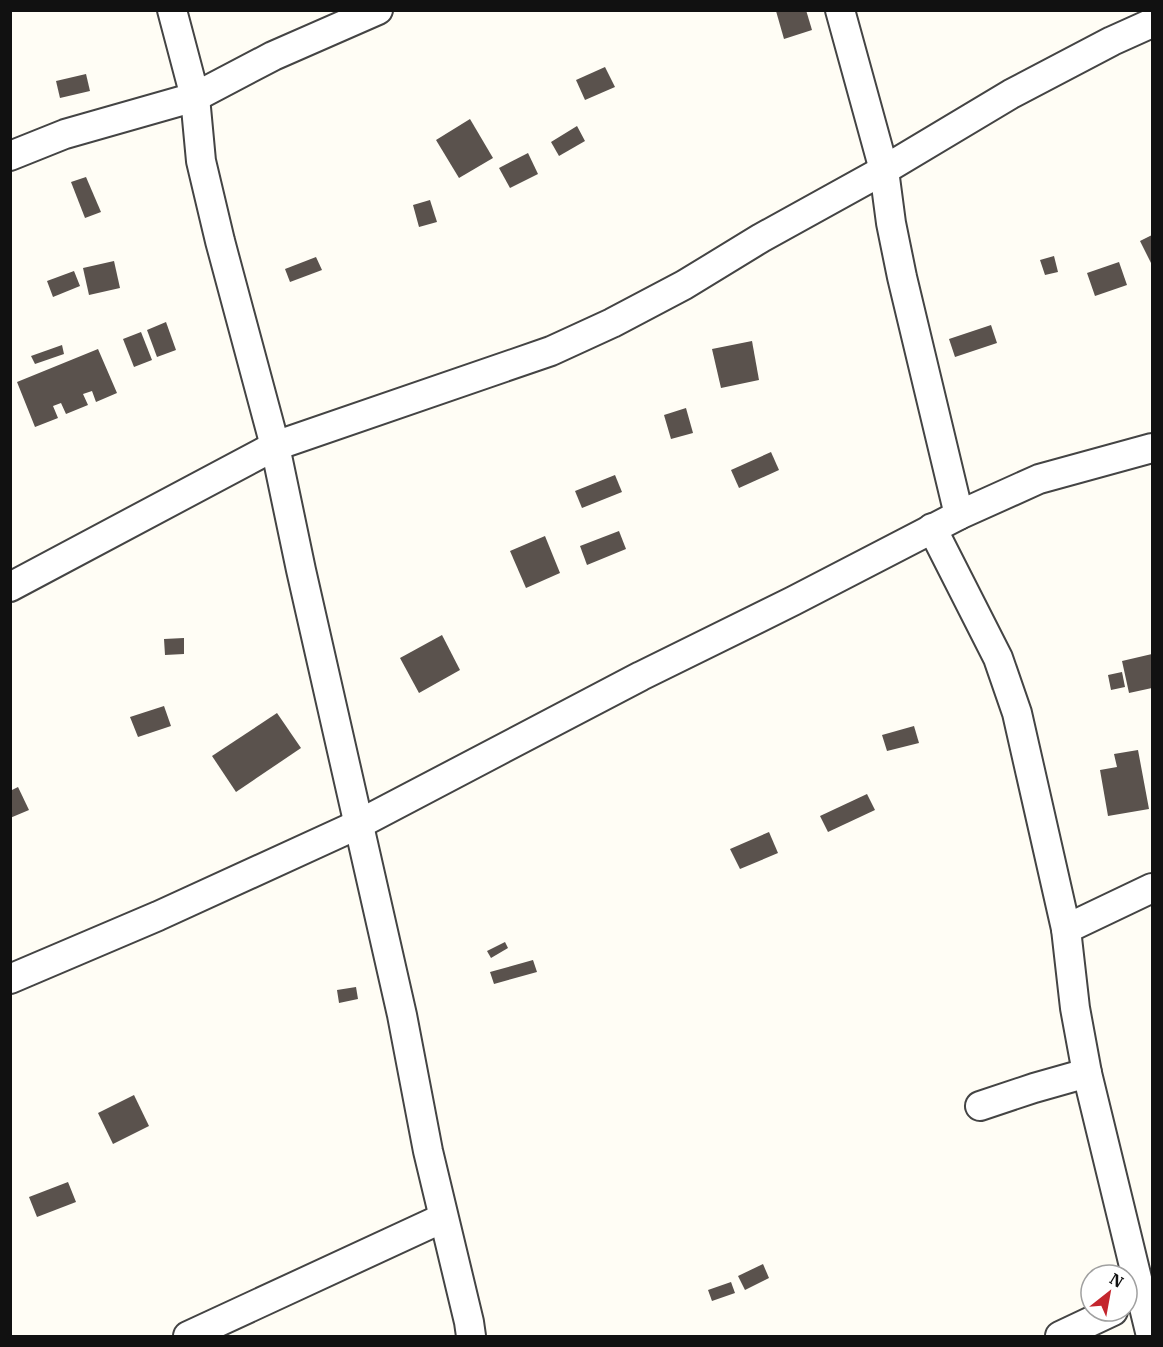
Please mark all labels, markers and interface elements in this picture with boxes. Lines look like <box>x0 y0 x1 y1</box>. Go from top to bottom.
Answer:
north arrow <box>1079 1263 1139 1323</box>
text: N <box>1106 1268 1127 1292</box>

